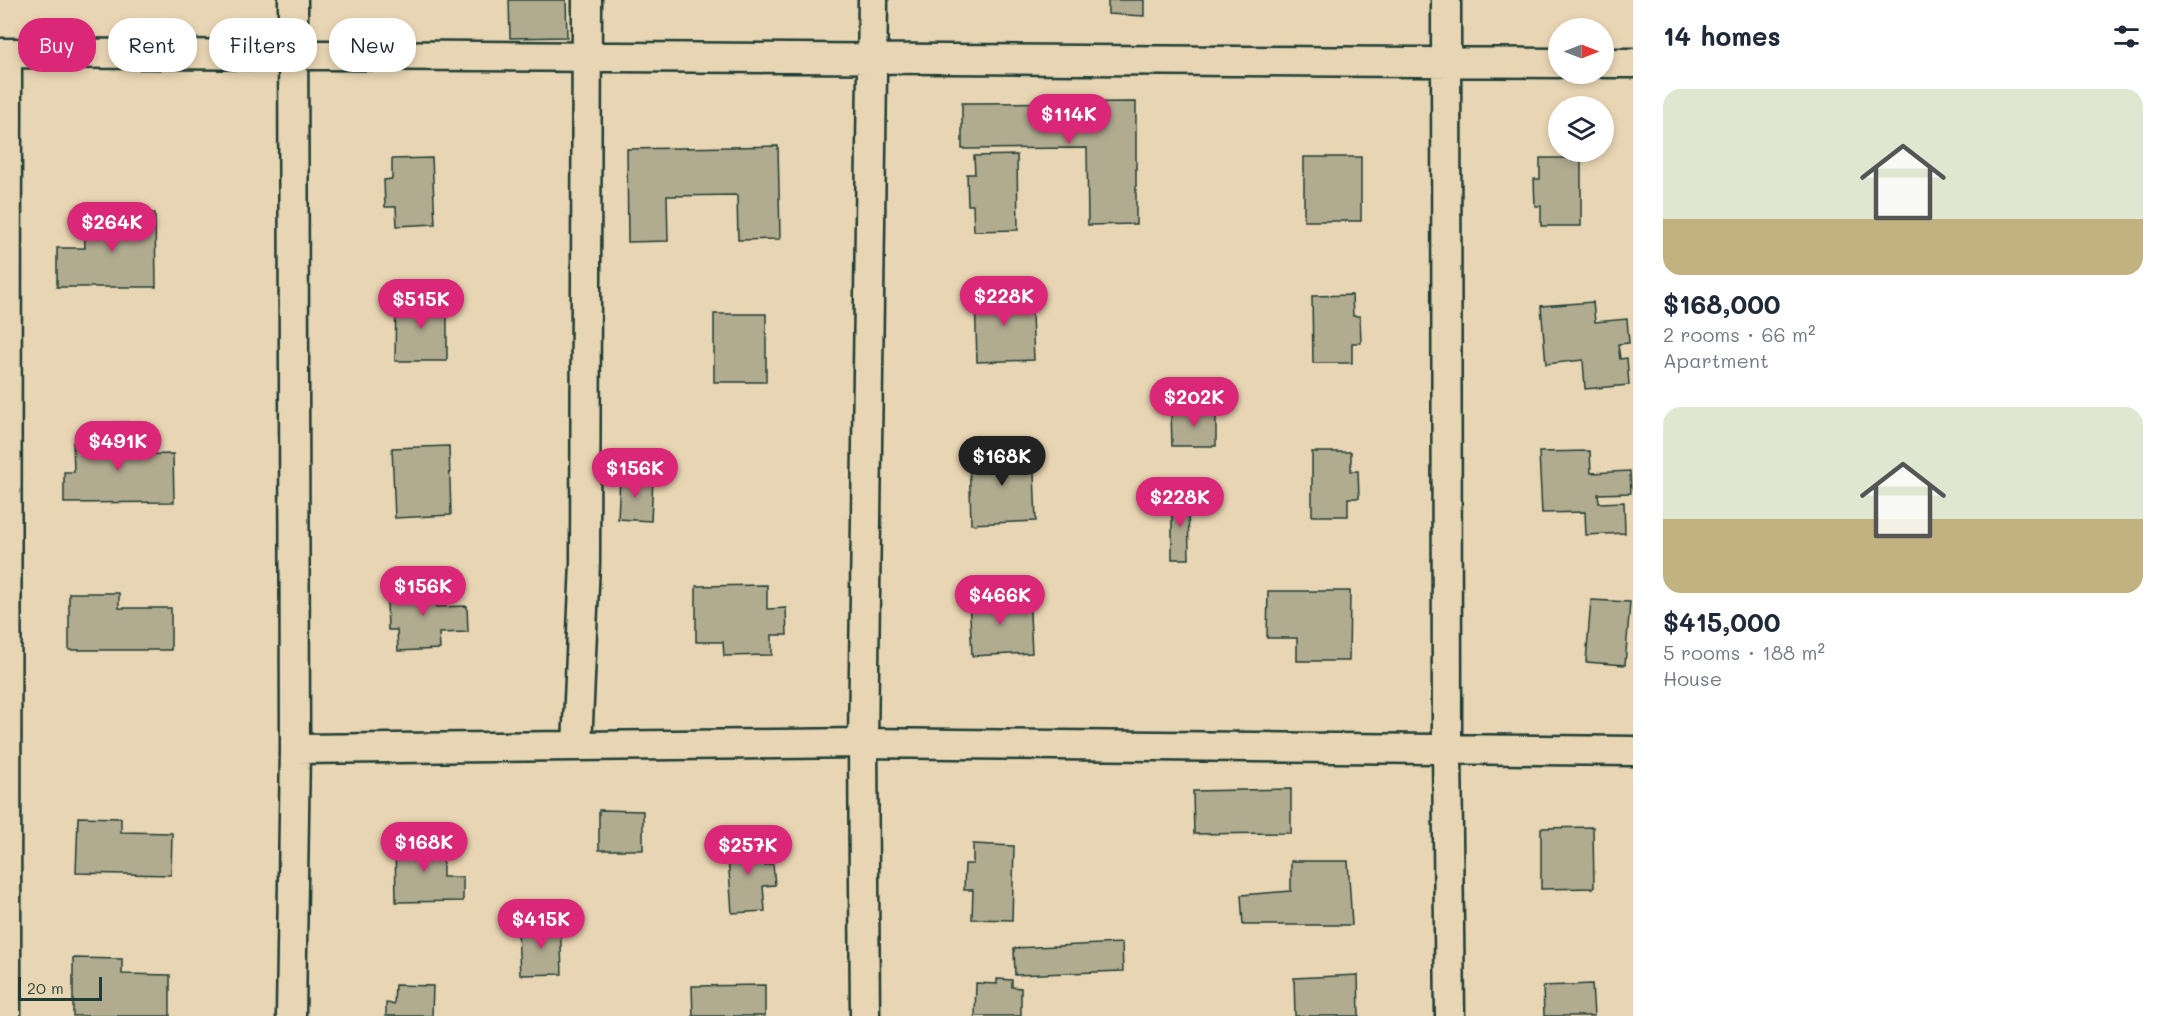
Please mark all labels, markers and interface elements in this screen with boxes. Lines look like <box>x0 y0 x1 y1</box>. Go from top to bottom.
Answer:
chip: Buy <box>18 18 96 72</box>
chip: Rent <box>108 18 197 72</box>
chip: Filters <box>209 18 317 72</box>
chip: New <box>329 18 416 72</box>
north arrow <box>1548 18 1614 84</box>
map controls <box>1548 18 1614 162</box>
text: 14 homes <box>1663 19 1781 53</box>
icon: filters <box>2110 20 2143 53</box>
pin: $114K <box>1027 94 1111 145</box>
button: layers <box>1548 96 1614 162</box>
text: $114K <box>1041 100 1097 126</box>
icon: home <box>1849 128 1957 236</box>
pin: $264K <box>70 202 154 253</box>
text: $264K <box>81 208 143 234</box>
pin: $228K <box>962 276 1046 327</box>
pin: $515K <box>379 279 463 330</box>
text: $228K <box>974 282 1034 308</box>
text: $515K <box>392 285 450 311</box>
text: $168,000 <box>1663 287 1781 321</box>
text: 2 rooms · 66 m² <box>1663 321 1816 347</box>
text: Apartment <box>1663 347 1769 373</box>
pin: $202K <box>1152 377 1236 428</box>
text: $202K <box>1164 383 1224 409</box>
pin: $491K <box>76 421 160 472</box>
text: $491K <box>88 427 148 453</box>
pin: $168K <box>960 436 1044 487</box>
text: $168K <box>973 442 1031 468</box>
icon: home <box>1849 446 1957 554</box>
pin: $156K <box>593 448 677 499</box>
text: $156K <box>606 454 664 480</box>
pin: $228K <box>1138 477 1222 528</box>
text: $228K <box>1150 483 1210 509</box>
pin: $156K <box>381 566 465 617</box>
text: $156K <box>394 572 452 598</box>
pin: $466K <box>958 575 1042 626</box>
text: $466K <box>969 581 1031 607</box>
text: $415,000 <box>1663 605 1780 639</box>
text: 5 rooms · 188 m² <box>1663 639 1825 665</box>
text: House <box>1663 665 1722 691</box>
pin: $168K <box>382 822 466 873</box>
pin: $257K <box>706 825 790 876</box>
text: $168K <box>395 828 453 854</box>
text: $257K <box>718 831 778 857</box>
pin: $415K <box>499 899 583 950</box>
text: $415K <box>512 905 570 931</box>
scale bar <box>18 974 102 1002</box>
text: 20 m <box>27 977 64 998</box>

